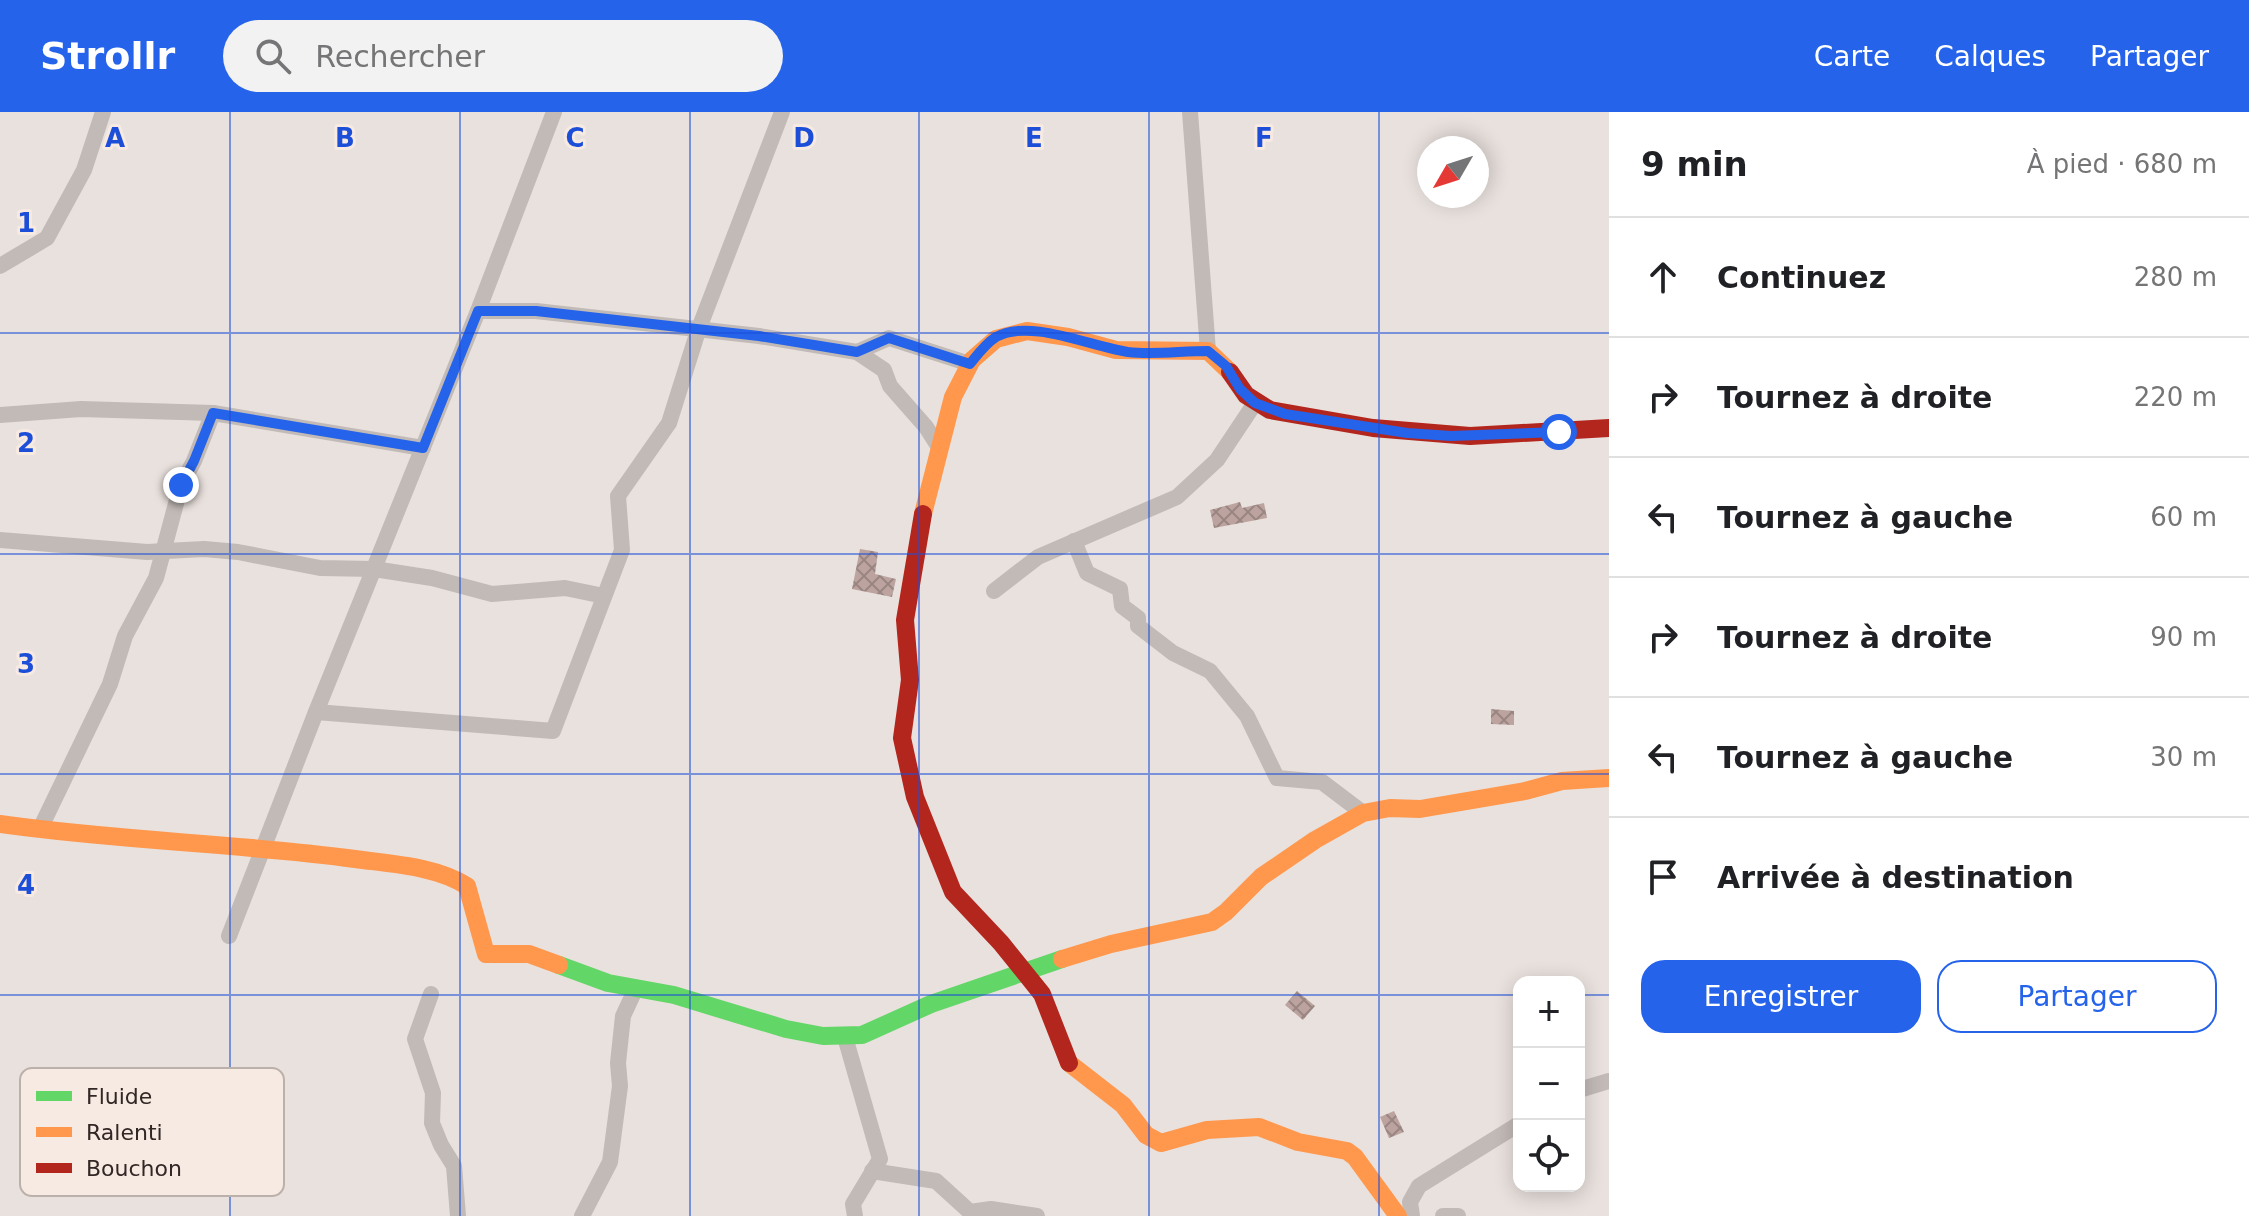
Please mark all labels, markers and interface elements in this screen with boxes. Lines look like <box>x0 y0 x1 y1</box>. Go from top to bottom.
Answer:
search box <box>223 20 783 92</box>
text: Strollr <box>40 34 175 78</box>
icon: search <box>251 34 295 78</box>
text: Rechercher <box>315 39 485 74</box>
text: Carte <box>1814 40 1890 73</box>
text: Calques <box>1934 40 2046 73</box>
text: Partager <box>2090 40 2209 73</box>
text: A <box>105 123 125 153</box>
text: B <box>335 123 355 153</box>
text: C <box>565 123 585 153</box>
text: D <box>793 123 815 153</box>
text: E <box>1025 123 1043 153</box>
text: F <box>1255 123 1273 153</box>
north arrow <box>1417 136 1489 208</box>
text: 9 min <box>1641 144 1748 184</box>
text: À pied · 680 m <box>2027 149 2217 179</box>
text: 1 <box>17 208 35 238</box>
icon: ahead <box>1641 255 1685 299</box>
text: Continuez <box>1717 260 1886 295</box>
text: 280 m <box>2134 262 2217 292</box>
icon: right <box>1641 375 1685 419</box>
text: Tournez à droite <box>1717 380 1992 415</box>
text: 220 m <box>2134 382 2217 412</box>
route start <box>1541 414 1577 450</box>
text: 2 <box>17 428 35 458</box>
route end <box>163 467 199 503</box>
icon: left <box>1641 495 1685 539</box>
text: Tournez à gauche <box>1717 500 2013 535</box>
text: 60 m <box>2150 502 2217 532</box>
icon: right <box>1641 615 1685 659</box>
text: Tournez à droite <box>1717 620 1992 655</box>
text: 90 m <box>2150 622 2217 652</box>
text: 3 <box>17 649 35 679</box>
icon: left <box>1641 735 1685 779</box>
text: Tournez à gauche <box>1717 740 2013 775</box>
text: 30 m <box>2150 742 2217 772</box>
icon: arrive <box>1641 855 1685 899</box>
text: Arrivée à destination <box>1717 860 2074 895</box>
text: 4 <box>17 870 35 900</box>
button: Enregistrer <box>1641 960 1921 1033</box>
button: Partager <box>1937 960 2217 1033</box>
map controls <box>1513 976 1585 1192</box>
button: + <box>1513 976 1585 1048</box>
button: − <box>1513 1048 1585 1120</box>
legend <box>20 1068 284 1196</box>
text: Fluide <box>86 1084 152 1109</box>
text: Ralenti <box>86 1120 163 1145</box>
button: locate <box>1513 1120 1585 1192</box>
text: Bouchon <box>86 1156 182 1181</box>

